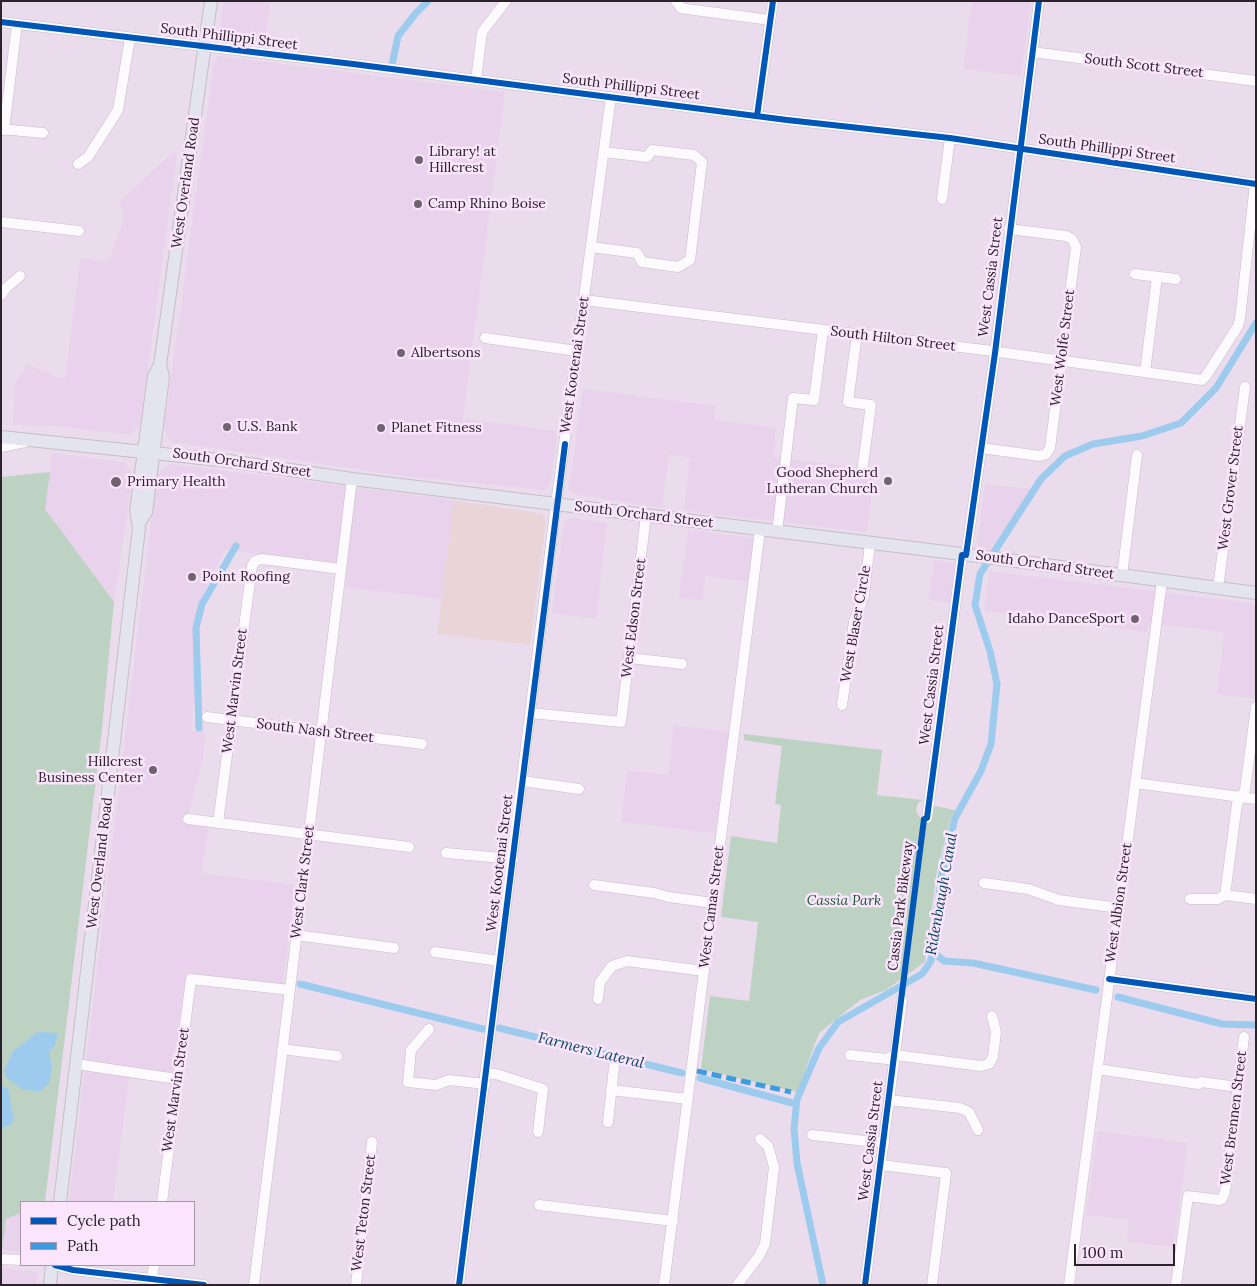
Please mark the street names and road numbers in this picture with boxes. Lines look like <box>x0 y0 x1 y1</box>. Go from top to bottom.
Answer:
street label: South Phillippi Street <box>159 20 299 54</box>
street label: South Scott Street <box>1084 50 1204 82</box>
street label: South Phillippi Street <box>561 70 701 104</box>
street label: West Overland Road <box>168 116 204 250</box>
street label: South Phillippi Street <box>1037 131 1177 167</box>
street label: West Cassia Street <box>975 216 1007 338</box>
street label: West Wolfe Street <box>1047 289 1079 407</box>
street label: West Kootenai Street <box>557 295 593 435</box>
street label: South Hilton Street <box>829 323 957 355</box>
street label: West Grover Street <box>1215 425 1247 551</box>
street label: South Orchard Street <box>172 445 312 481</box>
street label: South Orchard Street <box>574 498 714 532</box>
street label: South Orchard Street <box>975 547 1115 583</box>
street label: West Edson Street <box>618 557 650 679</box>
street label: West Blaser Circle <box>837 564 875 684</box>
street label: West Cassia Street <box>916 624 948 746</box>
street label: West Marvin Street <box>219 628 251 754</box>
street label: South Nash Street <box>255 715 375 747</box>
street label: West Kootenai Street <box>483 793 517 933</box>
street label: West Overland Road <box>84 796 116 930</box>
street label: West Clark Street <box>288 824 318 940</box>
street label: Cassia Park Bikeway <box>885 840 917 972</box>
street label: West Albion Street <box>1102 842 1136 964</box>
street label: West Camas Street <box>696 845 728 969</box>
street label: West Marvin Street <box>159 1027 193 1153</box>
street label: West Brennen Street <box>1217 1050 1251 1186</box>
street label: West Cassia Street <box>855 1080 887 1202</box>
street label: West Teton Street <box>348 1154 380 1272</box>

